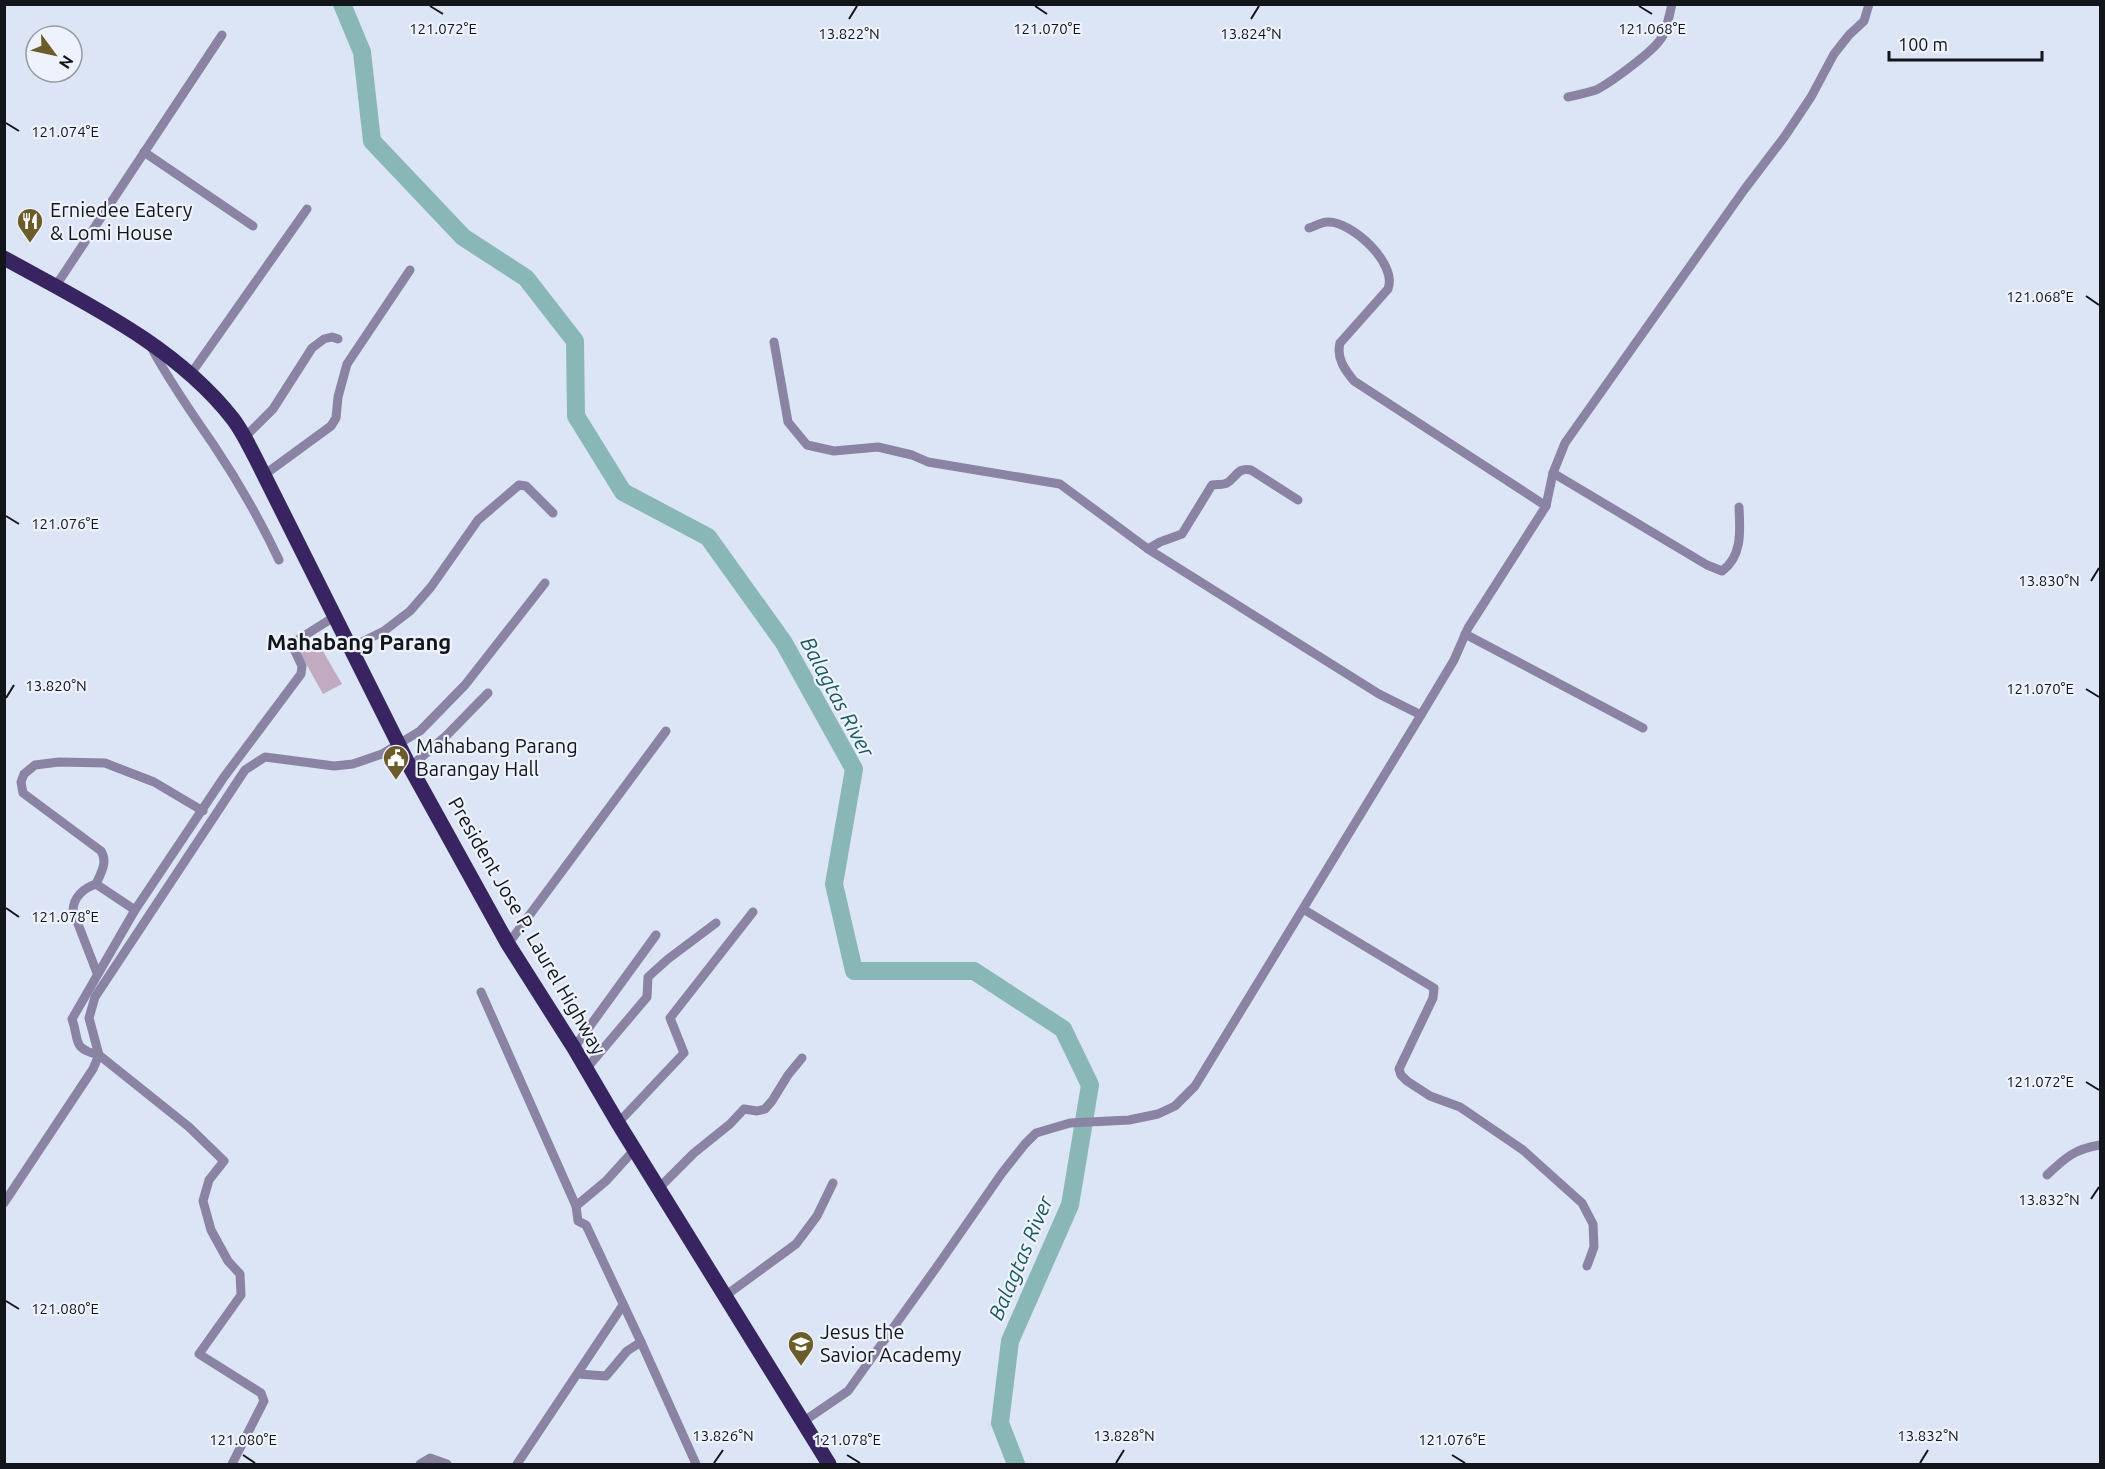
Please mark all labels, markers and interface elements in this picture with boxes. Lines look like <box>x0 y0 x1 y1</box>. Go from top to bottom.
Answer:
text: 121.072°E <box>409 20 477 37</box>
text: 121.070°E <box>1013 20 1081 37</box>
text: 121.068°E <box>1618 20 1686 37</box>
north arrow <box>24 24 84 84</box>
scale bar <box>1889 24 2042 62</box>
text: 13.822°N <box>818 25 880 42</box>
text: 13.824°N <box>1220 25 1282 42</box>
text: 100 m <box>1898 34 1948 54</box>
text: N <box>56 52 77 72</box>
text: 121.074°E <box>31 123 99 140</box>
place label: Erniedee Eatery & Lomi House <box>50 198 193 244</box>
restaurant icon: Erniedee Eatery & Lomi House <box>15 206 45 244</box>
text: 121.068°E <box>2006 288 2074 305</box>
text: 121.076°E <box>31 515 99 532</box>
text: 13.830°N <box>2018 572 2080 589</box>
district label: Mahabang Parang <box>267 629 451 654</box>
water label: Balagtas River <box>796 632 880 762</box>
text: 13.820°N <box>25 677 87 694</box>
text: 121.070°E <box>2006 680 2074 697</box>
place label: Mahabang Parang Barangay Hall <box>416 734 578 780</box>
public building icon: Mahabang Parang Barangay Hall <box>381 743 411 781</box>
street label: President Jose P. Laurel Highway <box>444 793 611 1059</box>
text: 121.078°E <box>31 908 99 925</box>
text: 121.072°E <box>2006 1073 2074 1090</box>
water label: Balagtas River <box>983 1191 1057 1323</box>
text: 13.832°N <box>2018 1191 2080 1208</box>
text: 121.080°E <box>31 1300 99 1317</box>
place label: Jesus the Savior Academy <box>820 1320 962 1366</box>
school or university icon: Jesus the Savior Academy <box>786 1329 816 1367</box>
text: 13.826°N <box>692 1427 754 1444</box>
text: 13.828°N <box>1093 1427 1155 1444</box>
text: 13.832°N <box>1897 1427 1959 1444</box>
text: 121.080°E <box>209 1431 277 1448</box>
text: 121.078°E <box>813 1431 881 1448</box>
text: 121.076°E <box>1418 1431 1486 1448</box>

